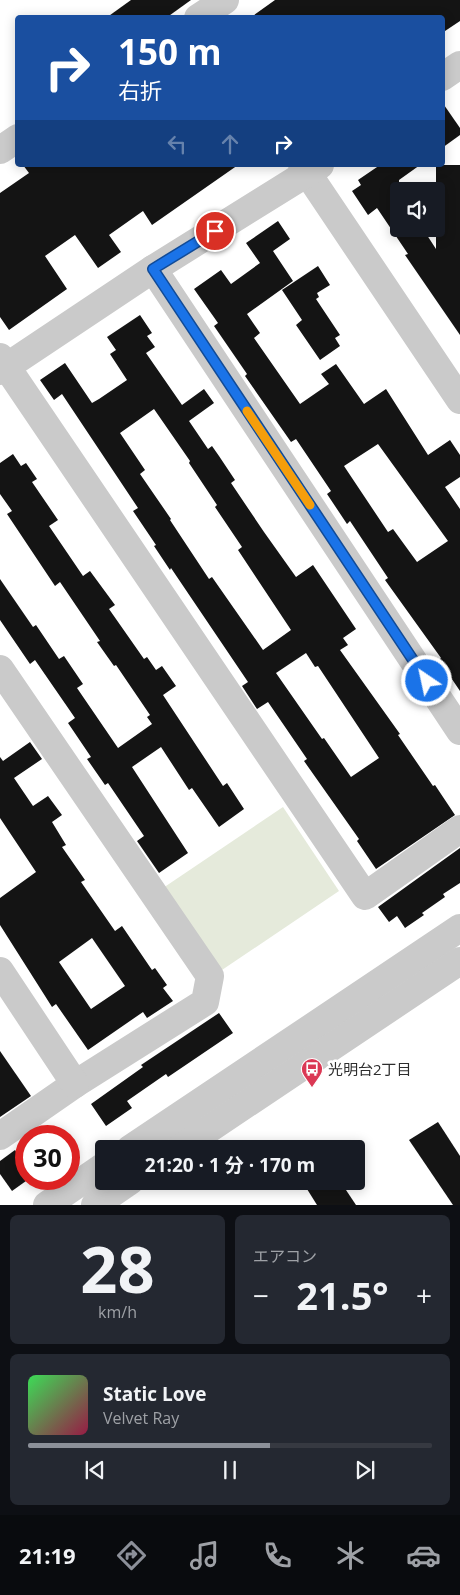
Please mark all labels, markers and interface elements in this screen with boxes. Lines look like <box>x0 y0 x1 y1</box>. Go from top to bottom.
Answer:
text: 150 m <box>118 28 222 75</box>
icon: right <box>35 35 100 100</box>
text: 右折 <box>118 75 162 105</box>
icon: left <box>163 130 191 158</box>
icon: ahead <box>216 130 244 158</box>
icon: right <box>269 130 297 158</box>
map controls <box>390 182 445 237</box>
button: sound <box>390 182 445 237</box>
pin <box>194 210 236 252</box>
icon: arrive <box>201 217 229 245</box>
position arrow <box>400 654 452 706</box>
bus stop icon: 光明台2丁目 <box>300 1057 324 1088</box>
place label: 光明台2丁目 <box>328 1059 412 1079</box>
speed limit sign: 30 <box>15 1125 80 1190</box>
text: 21:20 · 1 分 · 170 m <box>145 1152 315 1178</box>
text: 28 <box>80 1224 155 1312</box>
text: エアコン <box>253 1245 317 1267</box>
text: 21.5° <box>296 1269 389 1321</box>
text: − <box>253 1276 269 1314</box>
text: + <box>416 1276 432 1314</box>
text: km/h <box>98 1301 137 1323</box>
text: Static Love <box>103 1381 206 1407</box>
text: Velvet Ray <box>103 1407 179 1429</box>
icon: previous <box>81 1456 109 1484</box>
icon: pause <box>216 1456 244 1484</box>
icon: next <box>351 1456 379 1484</box>
icon: directions <box>114 1538 149 1573</box>
icon: music <box>187 1538 222 1573</box>
icon: phone <box>260 1538 295 1573</box>
icon: climate <box>333 1538 368 1573</box>
icon: car <box>406 1538 441 1573</box>
text: 21:19 <box>19 1540 76 1570</box>

